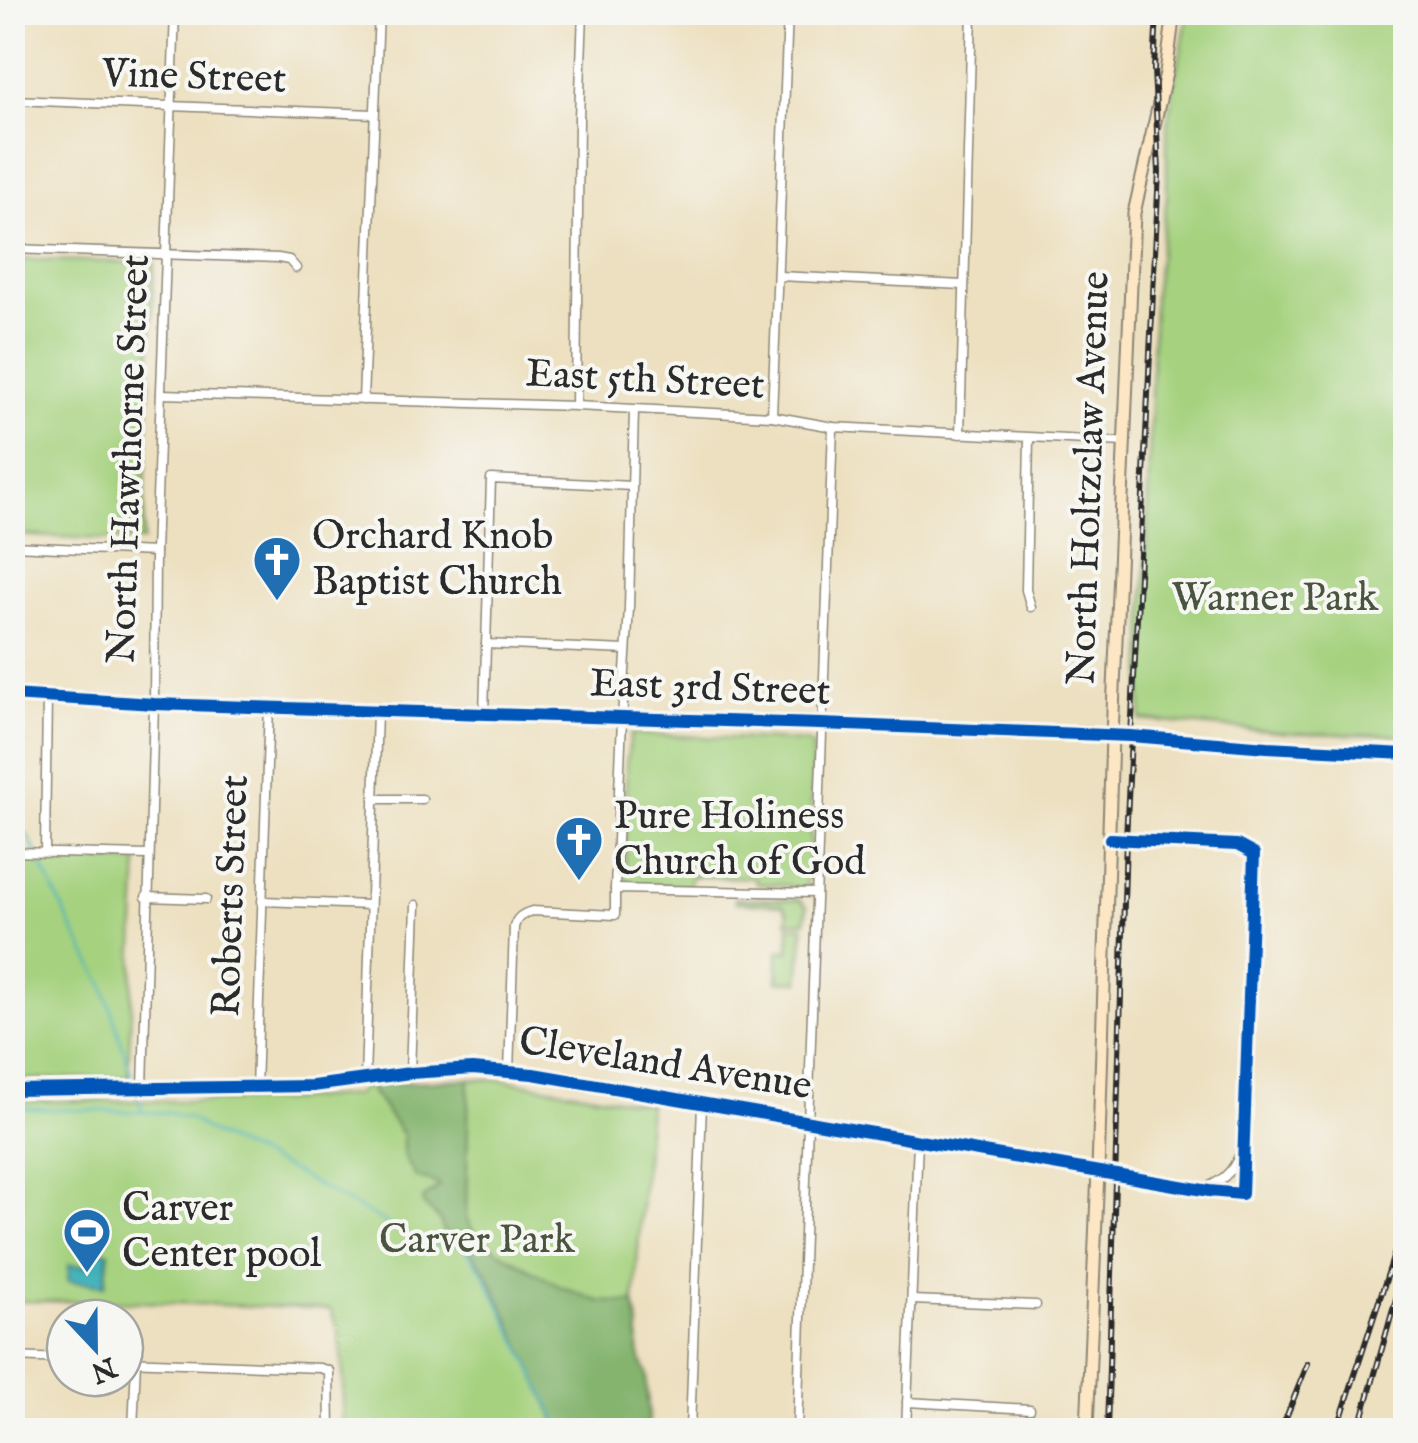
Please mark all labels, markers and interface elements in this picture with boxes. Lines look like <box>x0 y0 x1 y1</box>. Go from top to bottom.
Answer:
street label: Vine Street <box>100 49 287 107</box>
street label: North Hawthorne Street <box>97 253 163 665</box>
street label: North Holtzclaw Avenue <box>1057 270 1123 686</box>
street label: East 5th Street <box>524 349 766 413</box>
place label: Orchard Knob Baptist Church <box>312 512 562 609</box>
church icon: Orchard Knob Baptist Church <box>251 534 303 602</box>
park label: Warner Park <box>1172 574 1379 625</box>
street label: East 3rd Street <box>589 659 831 719</box>
street label: Roberts Street <box>202 774 262 1018</box>
place label: Pure Holiness Church of God <box>614 792 866 889</box>
church icon: Pure Holiness Church of God <box>553 814 605 882</box>
street label: Cleveland Avenue <box>515 1017 815 1113</box>
place label: Carver Center pool <box>122 1184 321 1281</box>
sports icon: Carver Center pool <box>61 1206 113 1274</box>
park label: Carver Park <box>379 1216 576 1267</box>
north arrow <box>45 1298 145 1398</box>
text: N <box>86 1348 122 1390</box>

